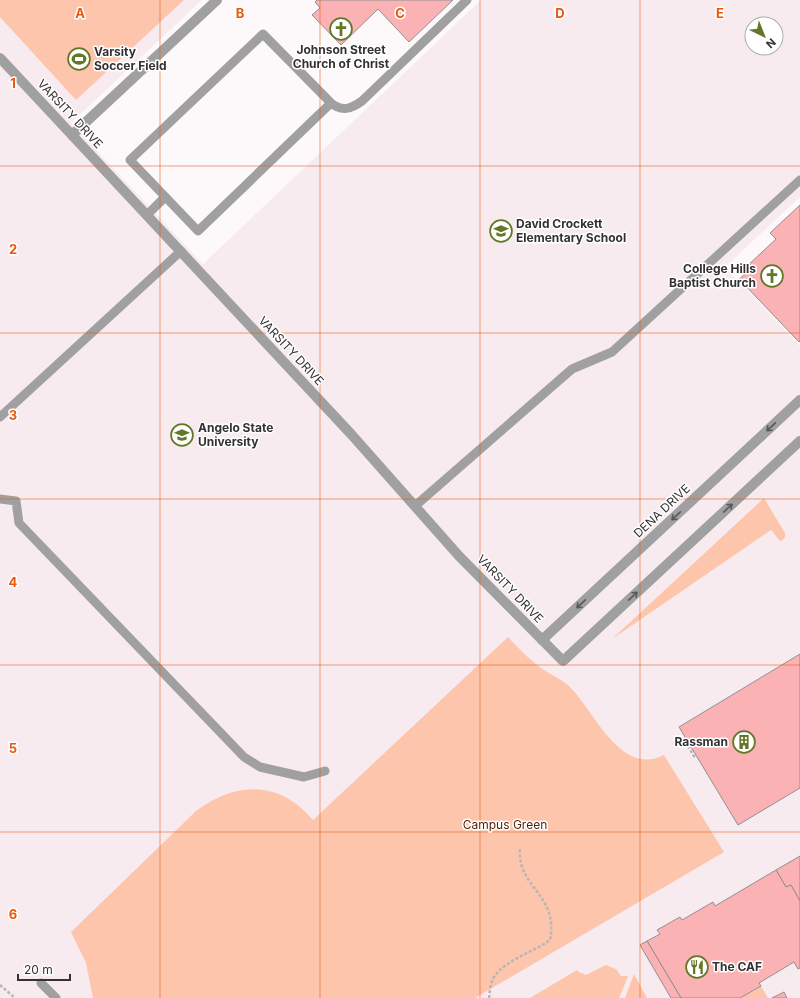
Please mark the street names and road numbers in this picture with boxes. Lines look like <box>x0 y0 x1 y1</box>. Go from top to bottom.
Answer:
street label: VARSITY DRIVE <box>35 76 106 151</box>
street label: VARSITY DRIVE <box>256 313 327 388</box>
street label: DENA DRIVE <box>630 481 693 541</box>
street label: VARSITY DRIVE <box>474 551 547 626</box>

